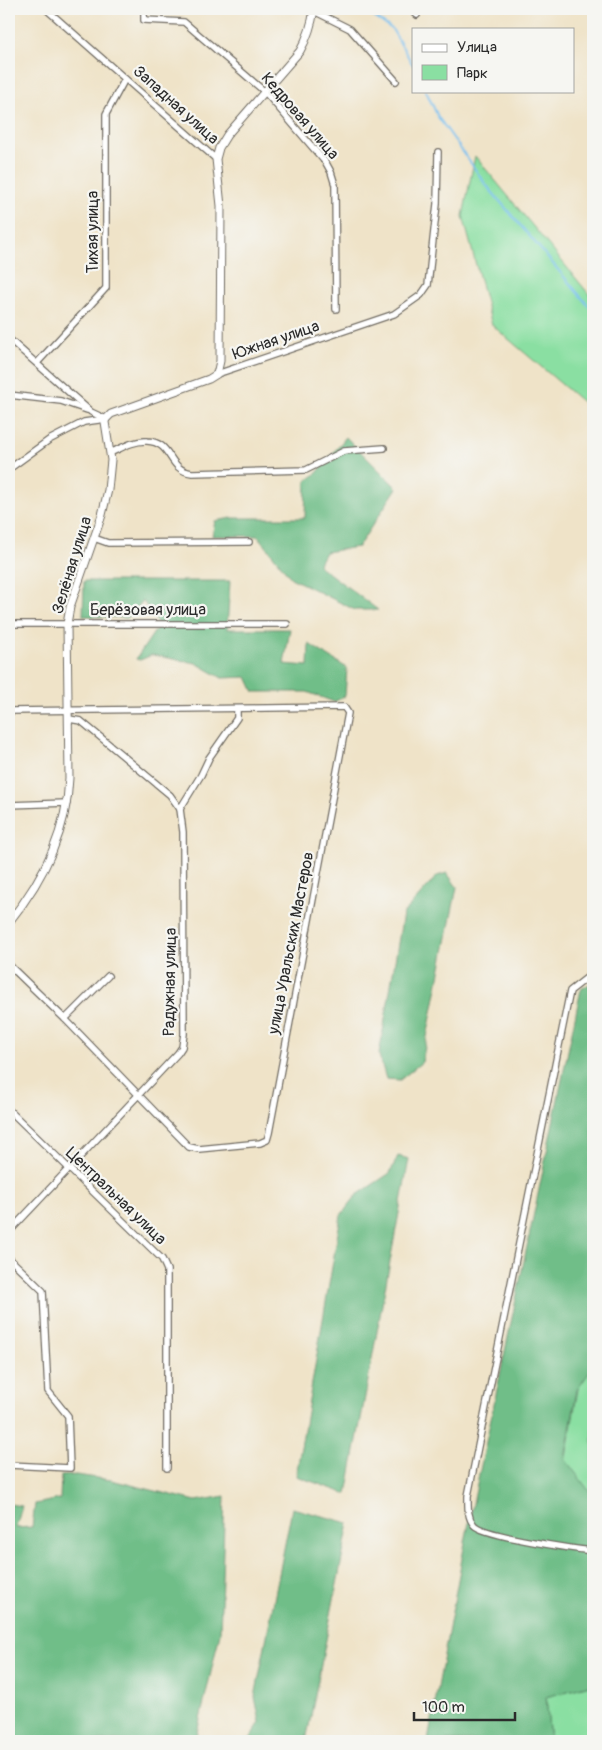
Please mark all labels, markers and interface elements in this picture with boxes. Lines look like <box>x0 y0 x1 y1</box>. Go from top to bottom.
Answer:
legend <box>412 28 574 92</box>
text: Улица <box>457 38 497 57</box>
street label: Западная улица <box>129 61 223 149</box>
text: Парк <box>457 64 488 83</box>
street label: Кедровая улица <box>257 68 343 164</box>
street label: Тихая улица <box>83 191 103 273</box>
street label: Южная улица <box>230 316 322 364</box>
street label: Зелёная улица <box>48 514 96 616</box>
street label: Берёзовая улица <box>90 600 206 620</box>
street label: улица Уральских Мастеров <box>263 850 319 1037</box>
street label: Радужная улица <box>159 928 181 1036</box>
street label: Центральная улица <box>61 1143 171 1249</box>
scale bar <box>414 1690 516 1722</box>
text: 100 m <box>422 1698 465 1717</box>

